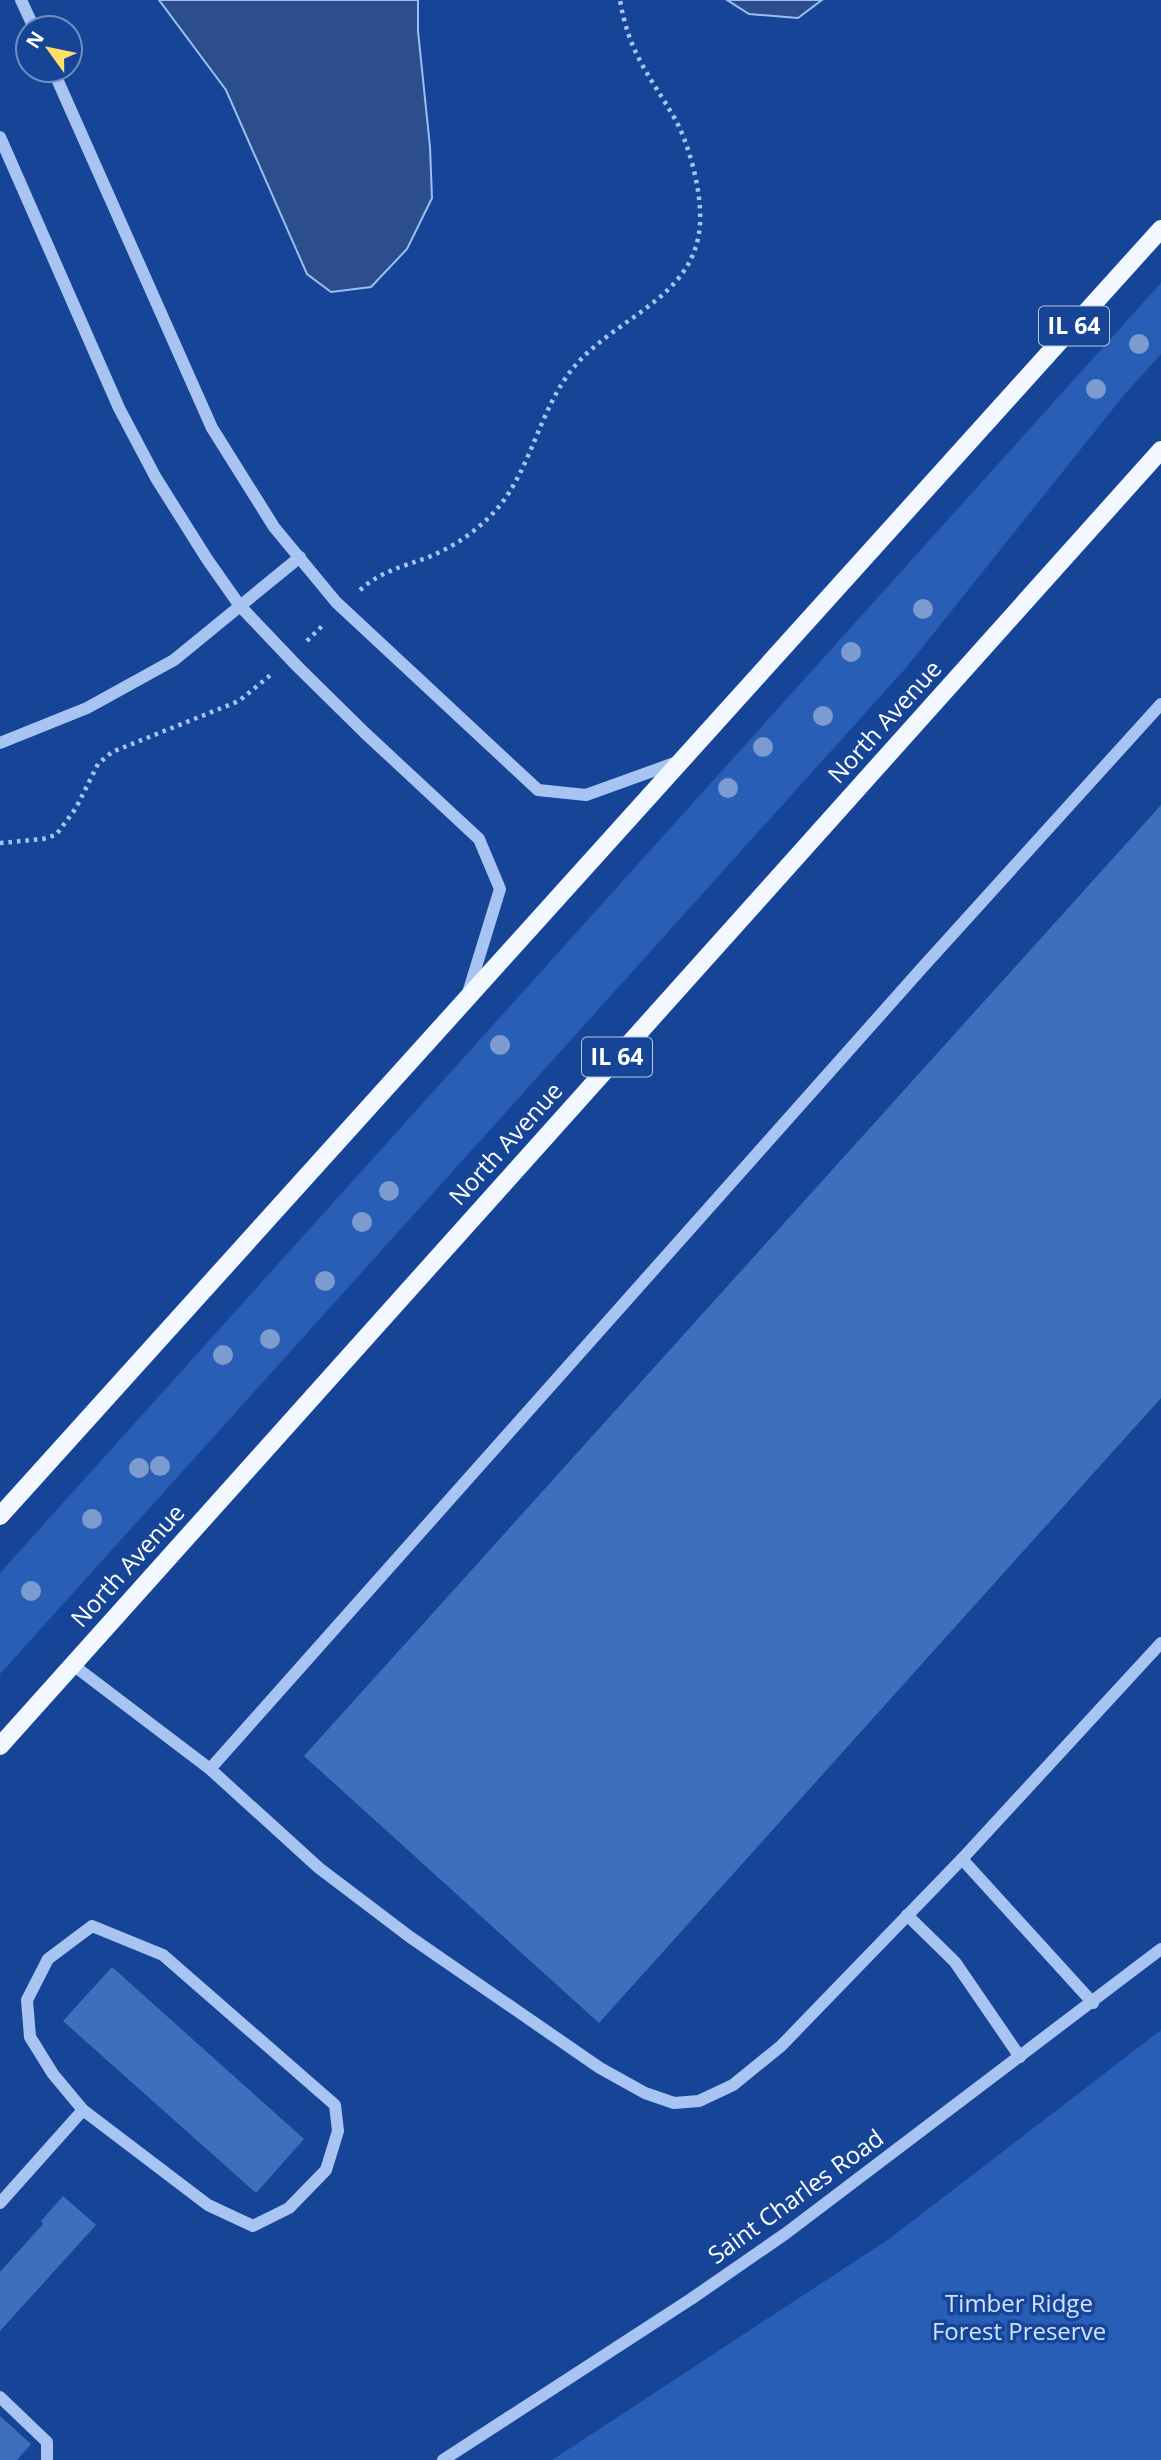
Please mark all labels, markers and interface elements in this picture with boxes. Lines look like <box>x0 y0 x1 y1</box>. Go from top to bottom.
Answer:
north arrow <box>14 14 84 84</box>
text: N <box>20 26 50 53</box>
road number: IL 64 <box>1039 306 1109 346</box>
street label: North Avenue <box>820 652 948 790</box>
road number: IL 64 <box>582 1038 652 1076</box>
street label: North Avenue <box>441 1074 569 1212</box>
street label: North Avenue <box>63 1496 191 1634</box>
street label: Saint Charles Road <box>701 2121 890 2271</box>
park label: Timber Ridge Forest Preserve <box>932 2286 1106 2347</box>

